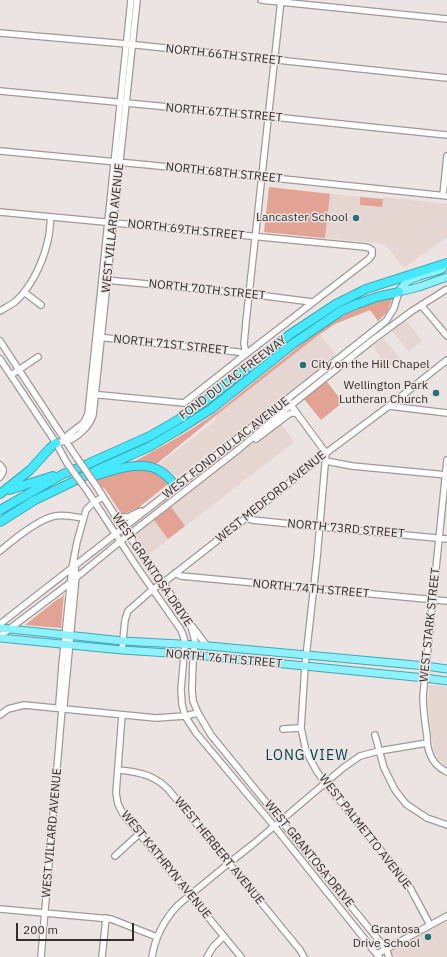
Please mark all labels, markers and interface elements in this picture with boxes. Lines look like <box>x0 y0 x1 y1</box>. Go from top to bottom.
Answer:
street label: NORTH 66TH STREET <box>165 42 283 68</box>
street label: NORTH 67TH STREET <box>165 101 283 125</box>
street label: NORTH 68TH STREET <box>165 160 283 186</box>
street label: WEST VILLARD AVENUE <box>99 163 127 293</box>
place label: Lancaster School <box>256 211 348 225</box>
marker: Lancaster School <box>351 213 361 223</box>
street label: NORTH 69TH STREET <box>127 217 245 243</box>
street label: NORTH 70TH STREET <box>148 277 266 303</box>
street label: NORTH 71ST STREET <box>113 332 229 358</box>
street label: FOND DU LAC FREEWAY <box>177 333 289 423</box>
place label: City on the Hill Chapel <box>311 358 430 372</box>
marker: City on the Hill Chapel <box>298 360 308 370</box>
place label: Wellington Park Lutheran Church <box>339 379 428 407</box>
marker: Wellington Park Lutheran Church <box>431 388 441 398</box>
street label: WEST FOND DU LAC AVENUE <box>160 394 292 502</box>
street label: WEST MEDFORD AVENUE <box>213 448 329 546</box>
street label: WEST GRANTOSA DRIVE <box>109 510 195 630</box>
street label: NORTH 73RD STREET <box>287 517 405 541</box>
street label: WEST STARK STREET <box>417 567 443 683</box>
street label: NORTH 74TH STREET <box>252 577 370 601</box>
street label: NORTH 76TH STREET <box>165 647 283 671</box>
district label: LONG VIEW <box>265 748 349 764</box>
street label: WEST VILLARD AVENUE <box>39 768 65 898</box>
street label: WEST PALMETTO AVENUE <box>316 772 414 892</box>
street label: WEST HERBERT AVENUE <box>171 794 267 908</box>
street label: WEST GRANTOSA DRIVE <box>261 797 357 911</box>
street label: WEST KATHRYN AVENUE <box>118 808 214 922</box>
scale bar <box>18 915 136 941</box>
text: 200 m <box>23 922 58 937</box>
place label: Grantosa Drive School <box>353 923 420 951</box>
marker: Grantosa Drive School <box>423 932 433 942</box>

